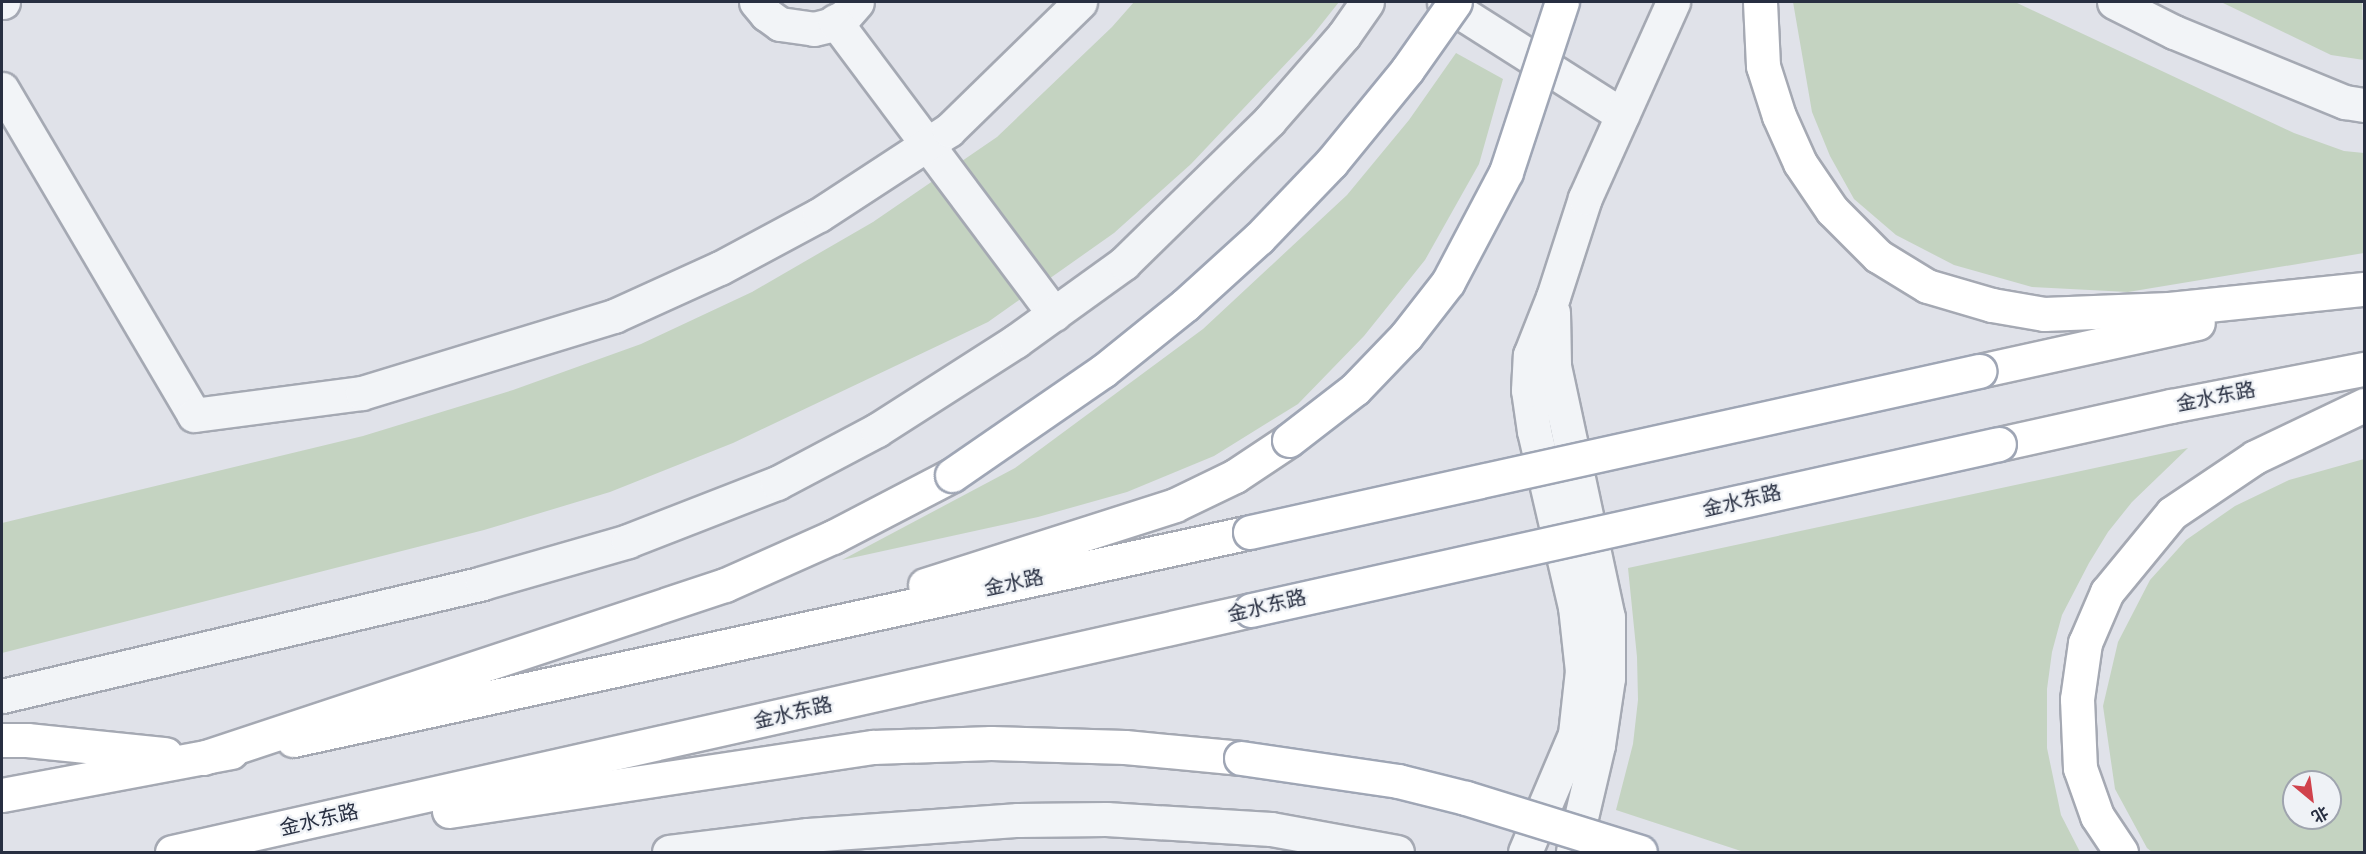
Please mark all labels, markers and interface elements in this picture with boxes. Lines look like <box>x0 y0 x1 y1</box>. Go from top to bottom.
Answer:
street label: 金水东路 <box>2174 378 2258 416</box>
street label: 金水东路 <box>1700 480 1784 522</box>
street label: 金水路 <box>982 565 1046 601</box>
street label: 金水东路 <box>1225 585 1309 627</box>
street label: 金水东路 <box>751 692 835 734</box>
north arrow <box>2282 770 2342 830</box>
street label: 金水东路 <box>277 799 361 841</box>
text: 北 <box>2308 802 2332 827</box>

